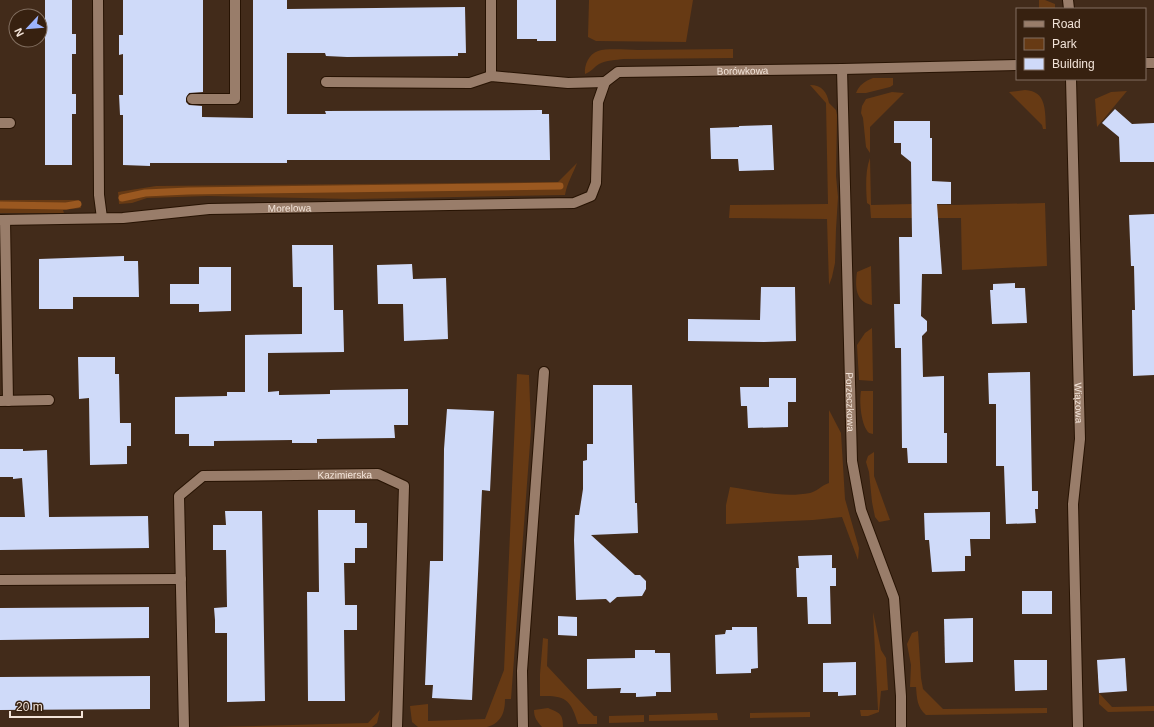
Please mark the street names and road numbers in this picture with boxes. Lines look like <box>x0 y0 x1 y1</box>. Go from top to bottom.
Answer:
street label: Borówkowa <box>717 65 769 77</box>
street label: Morelowa <box>268 202 312 214</box>
street label: Porzeczkowa <box>844 372 856 432</box>
street label: Wiązowa <box>1073 382 1085 424</box>
street label: Kazimierska <box>317 469 372 481</box>

